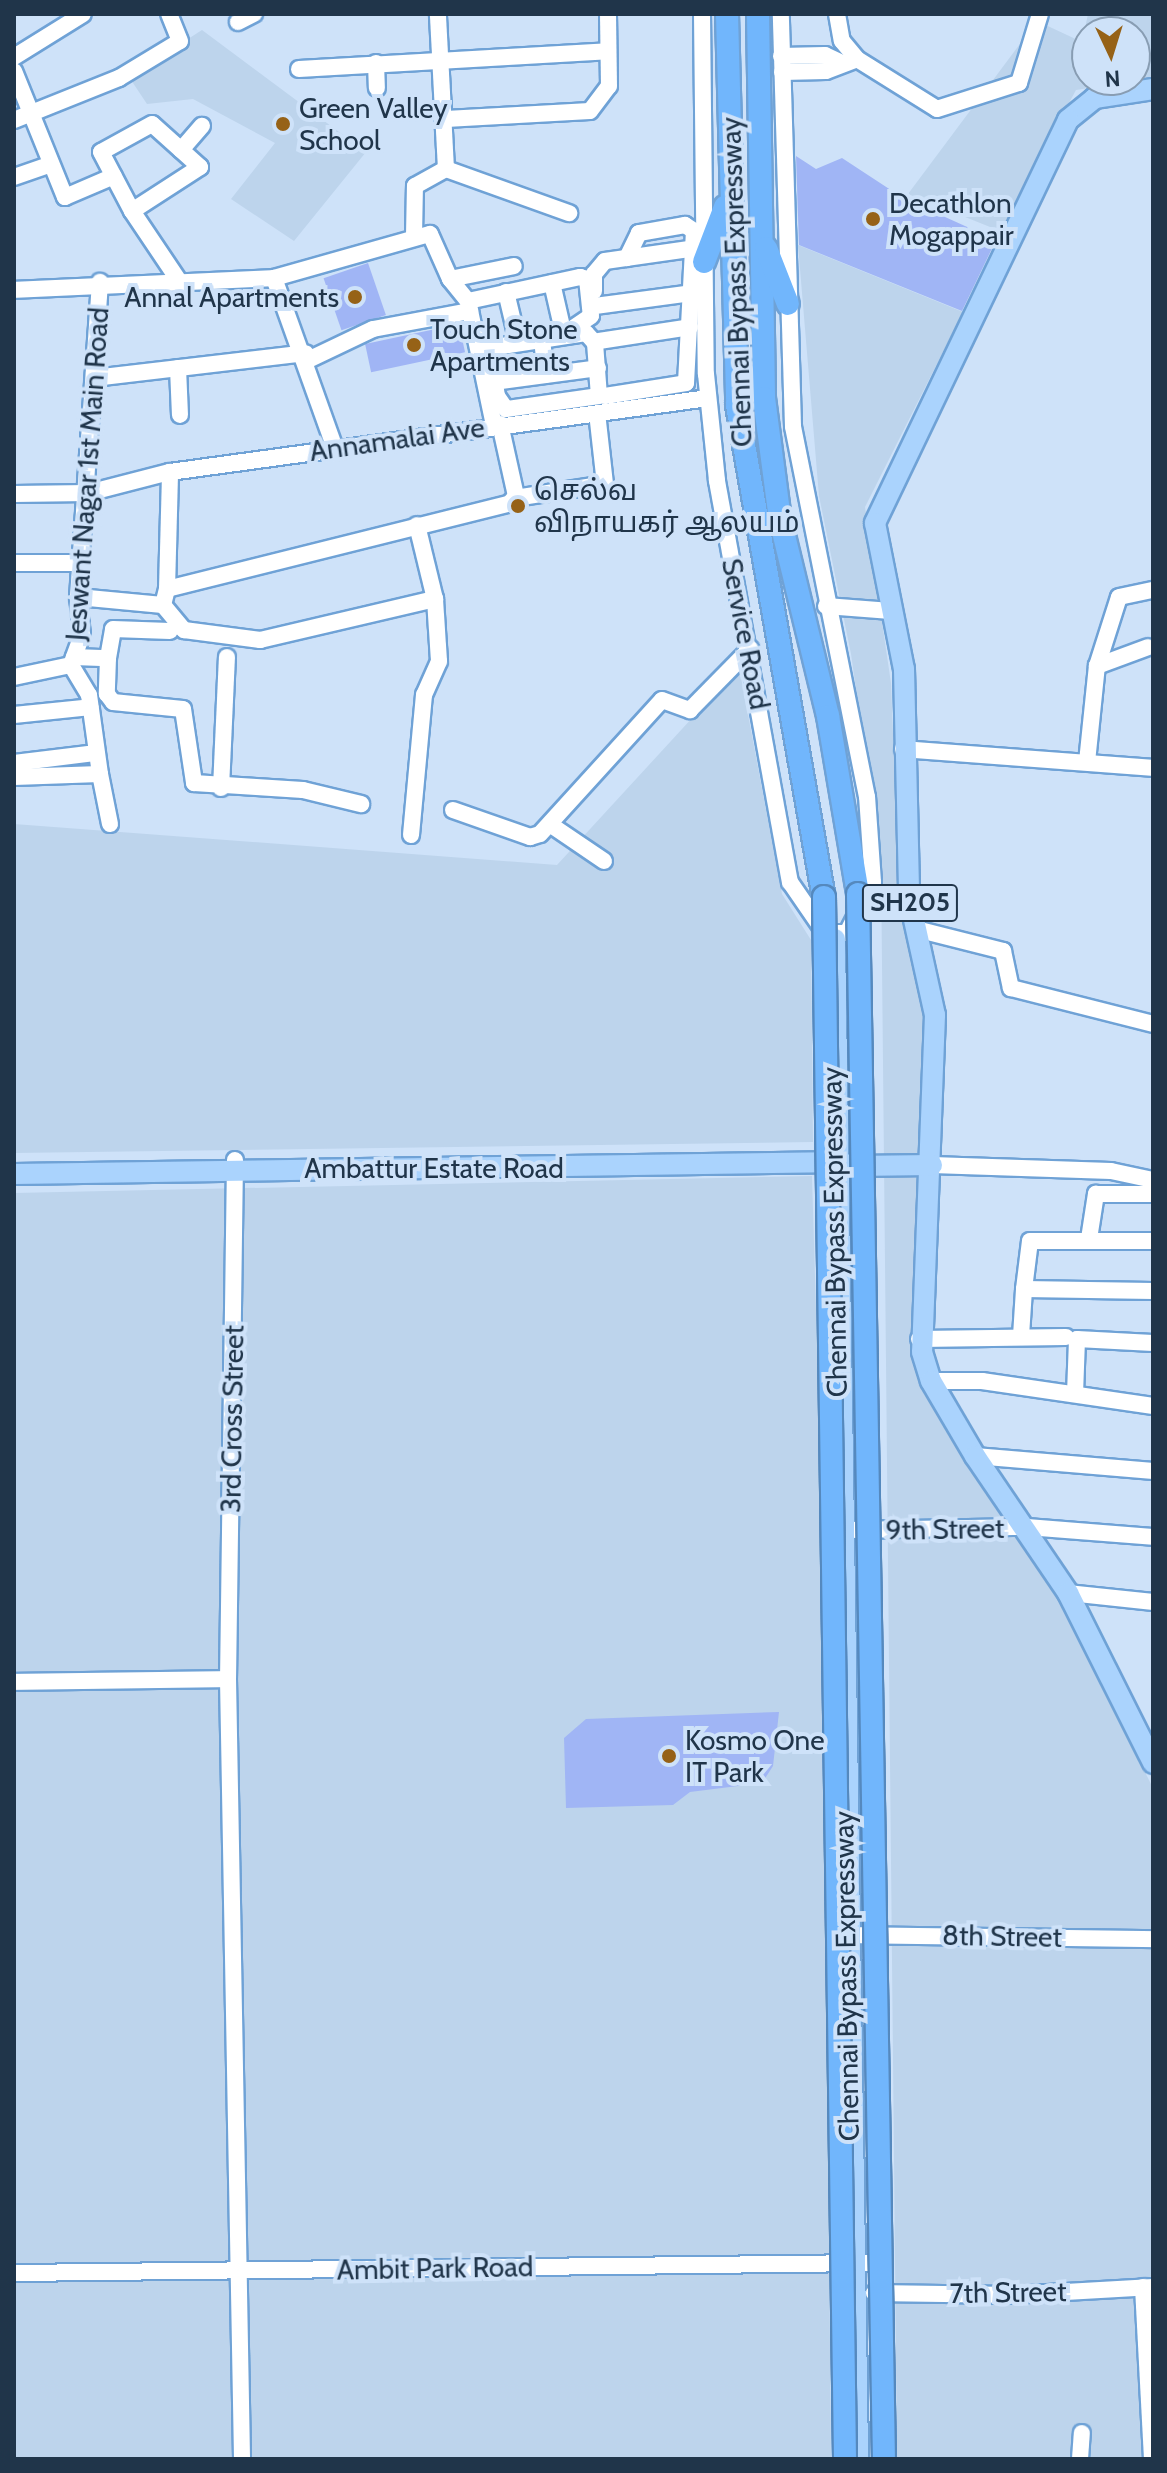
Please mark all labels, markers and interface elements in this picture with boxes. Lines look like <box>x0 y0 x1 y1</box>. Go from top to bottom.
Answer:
north arrow <box>1071 16 1151 96</box>
text: N <box>1104 64 1121 92</box>
place label: Green Valley School <box>299 91 448 157</box>
marker: Green Valley School <box>274 115 292 133</box>
street label: Chennai Bypass Expressway <box>713 116 759 448</box>
place label: Decathlon Mogappair <box>889 186 1014 252</box>
marker: Decathlon Mogappair <box>864 210 882 228</box>
place label: Annal Apartments <box>124 280 339 314</box>
marker: Annal Apartments <box>346 288 364 306</box>
street label: Jeswant Nagar 1st Main Road <box>59 306 115 642</box>
place label: Touch Stone Apartments <box>430 312 578 378</box>
marker: Touch Stone Apartments <box>405 336 423 354</box>
street label: Annamalai Ave <box>307 410 487 468</box>
place label: செல்வ விநாயகர் ஆலயம் <box>534 473 799 539</box>
marker: செல்வ விநாயகர் ஆலயம் <box>509 497 527 515</box>
street label: Service Road <box>715 556 777 712</box>
road number: SH205 <box>860 881 960 925</box>
street label: Chennai Bypass Expressway <box>814 1067 854 1397</box>
street label: Ambattur Estate Road <box>304 1151 564 1185</box>
street label: 3rd Cross Street <box>214 1325 250 1513</box>
street label: 9th Street <box>885 1511 1005 1547</box>
place label: Kosmo One IT Park <box>685 1723 824 1789</box>
marker: Kosmo One IT Park <box>660 1747 678 1765</box>
street label: Chennai Bypass Expressway <box>826 1811 866 2141</box>
street label: 8th Street <box>942 1918 1062 1954</box>
street label: Ambit Park Road <box>336 2249 534 2287</box>
street label: 7th Street <box>949 2274 1067 2310</box>

